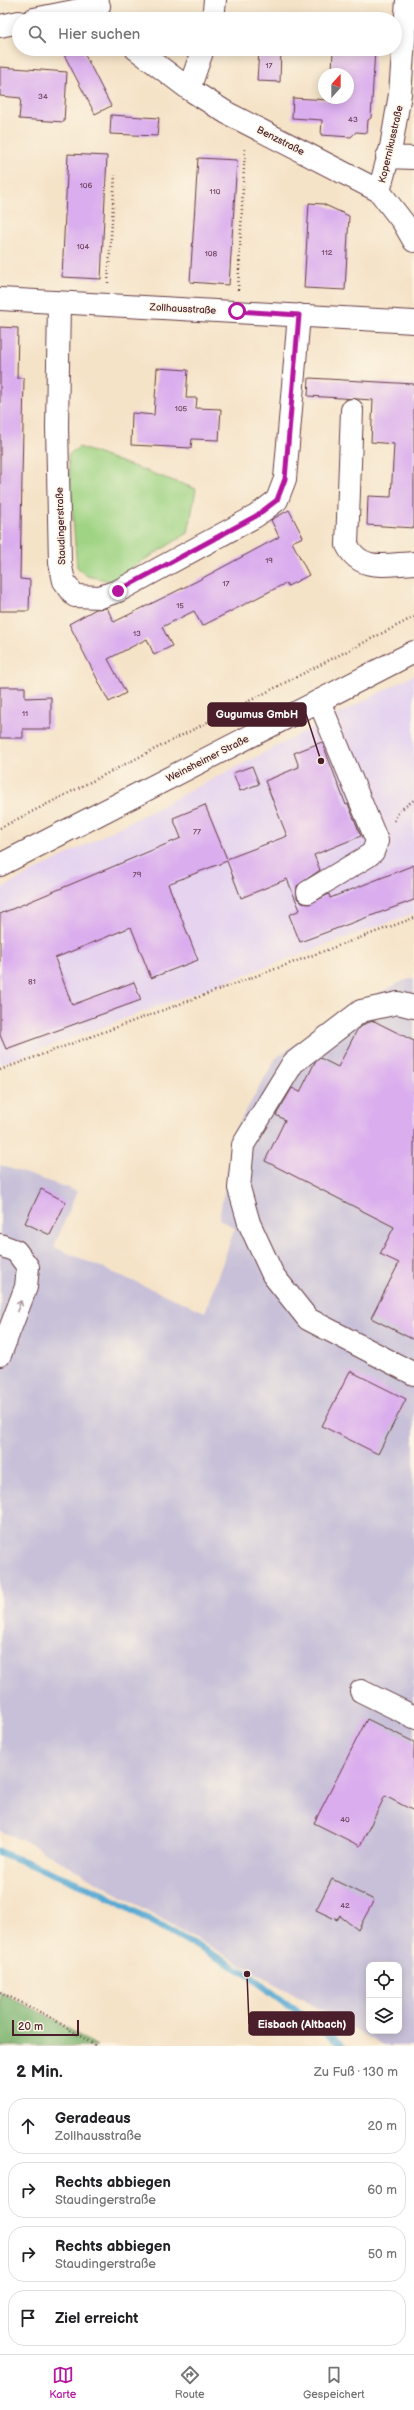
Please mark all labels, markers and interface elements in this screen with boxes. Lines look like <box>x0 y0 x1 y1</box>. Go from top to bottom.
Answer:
search box <box>12 12 402 56</box>
icon: search <box>26 23 48 45</box>
text: Hier suchen <box>58 25 140 44</box>
house number: 17 <box>265 61 273 70</box>
north arrow <box>318 68 354 104</box>
house number: 34 <box>38 92 48 101</box>
street label: Kopernikusstraße <box>376 104 406 184</box>
house number: 43 <box>348 115 358 124</box>
street label: Benzstraße <box>255 124 306 158</box>
house number: 106 <box>80 181 92 190</box>
house number: 110 <box>210 187 221 196</box>
house number: 104 <box>77 242 89 251</box>
house number: 112 <box>322 248 333 257</box>
house number: 108 <box>205 249 218 258</box>
street label: Zollhausstraße <box>148 301 217 317</box>
route start <box>228 302 246 320</box>
house number: 105 <box>175 404 188 413</box>
street label: Staudingerstraße <box>54 487 68 565</box>
house number: 19 <box>265 556 273 565</box>
house number: 17 <box>222 579 230 588</box>
route end <box>109 582 127 600</box>
house number: 15 <box>176 601 184 610</box>
house number: 13 <box>133 629 141 638</box>
callout: Gugumus GmbH <box>208 703 306 726</box>
text: Gugumus GmbH <box>216 708 298 721</box>
house number: 11 <box>22 709 28 718</box>
street label: Weinsheimer Straße <box>164 733 251 785</box>
house number: 77 <box>193 827 201 836</box>
house number: 79 <box>133 870 142 879</box>
house number: 81 <box>28 977 36 986</box>
one-way arrow <box>16 1300 23 1312</box>
house number: 40 <box>340 1815 350 1824</box>
house number: 42 <box>340 1901 350 1910</box>
map controls <box>366 1962 402 2034</box>
button: locate <box>366 1962 402 1998</box>
button: layers <box>366 1998 402 2034</box>
callout: Eisbach (Altbach) <box>249 2012 354 2035</box>
scale bar <box>12 2018 79 2037</box>
text: Eisbach (Altbach) <box>258 2018 347 2031</box>
text: 20 m <box>18 2020 43 2033</box>
text: 2 Min. <box>16 2062 63 2082</box>
text: Zu Fuß · 130 m <box>314 2064 398 2080</box>
text: Geradeaus <box>55 2109 131 2128</box>
icon: ahead <box>17 2115 39 2137</box>
text: 20 m <box>367 2118 397 2134</box>
text: Zollhausstraße <box>55 2128 142 2144</box>
text: Rechts abbiegen <box>55 2173 171 2192</box>
icon: right <box>17 2179 39 2201</box>
text: 60 m <box>367 2182 397 2198</box>
text: Staudingerstraße <box>55 2192 156 2208</box>
text: Rechts abbiegen <box>55 2237 171 2256</box>
icon: right <box>17 2243 39 2265</box>
text: 50 m <box>368 2246 397 2262</box>
text: Staudingerstraße <box>55 2256 156 2272</box>
icon: arrive <box>17 2307 39 2329</box>
text: Ziel erreicht <box>55 2309 138 2328</box>
tab: Karte <box>49 2364 76 2401</box>
tab: Route <box>175 2364 204 2401</box>
tab: Gespeichert <box>303 2364 365 2401</box>

